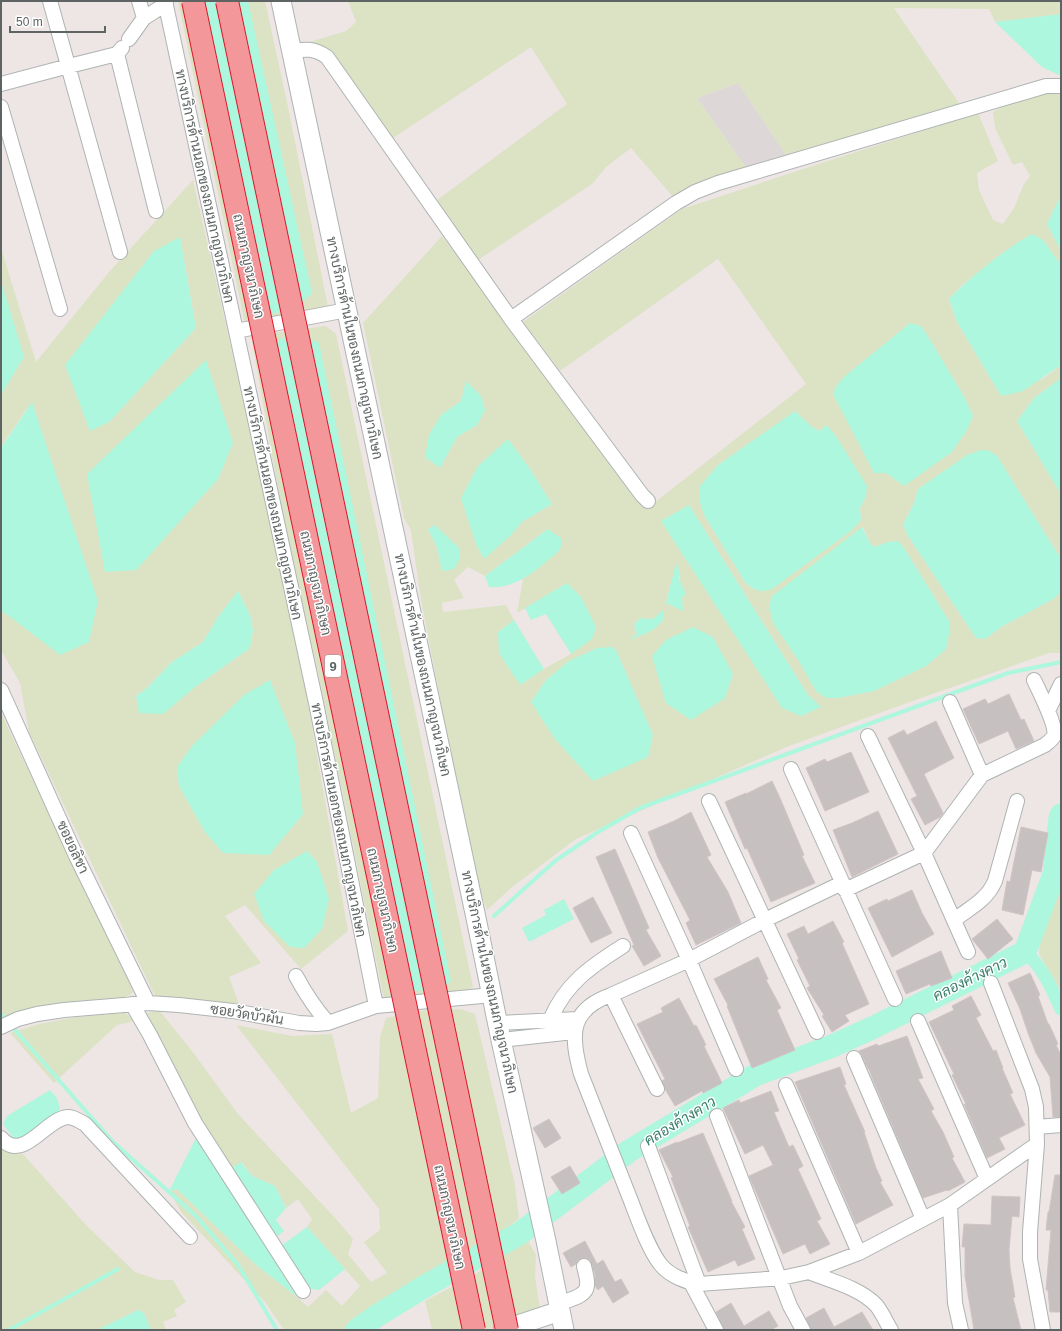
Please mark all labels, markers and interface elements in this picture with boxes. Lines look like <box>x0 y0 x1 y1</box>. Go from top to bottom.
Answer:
scale bar <box>10 8 105 34</box>
text: 50 m <box>16 15 43 29</box>
street label: ทางบริการด้านนอกของถนนกาญจนาภิเษก <box>171 68 239 304</box>
street label: ถนนกาญจนาภิเษก <box>229 212 268 320</box>
street label: ทางบริการด้านในของถนนกาญจนาภิเษก <box>323 235 387 461</box>
street label: ทางบริการด้านนอกของถนนกาญจนาภิเษก <box>239 385 307 621</box>
street label: ถนนกาญจนาภิเษก <box>296 529 335 637</box>
street label: ทางบริการด้านในของถนนกาญจนาภิเษก <box>391 552 455 778</box>
road number: 9 <box>325 655 341 677</box>
street label: ทางบริการด้านนอกของถนนกาญจนาภิเษก <box>307 701 371 939</box>
street label: ซอยอลิชา <box>54 818 92 876</box>
street label: ถนนกาญจนาภิเษก <box>363 846 402 954</box>
street label: ทางบริการด้านในของถนนกาญจนาภิเษก <box>458 869 522 1095</box>
water label: คลองค้างคาว <box>929 952 1010 1004</box>
street label: ซอยวัดบัวผัน <box>209 1000 285 1028</box>
water label: คลองค้างคาว <box>640 1092 719 1149</box>
street label: ถนนกาญจนาภิเษก <box>430 1163 469 1271</box>

